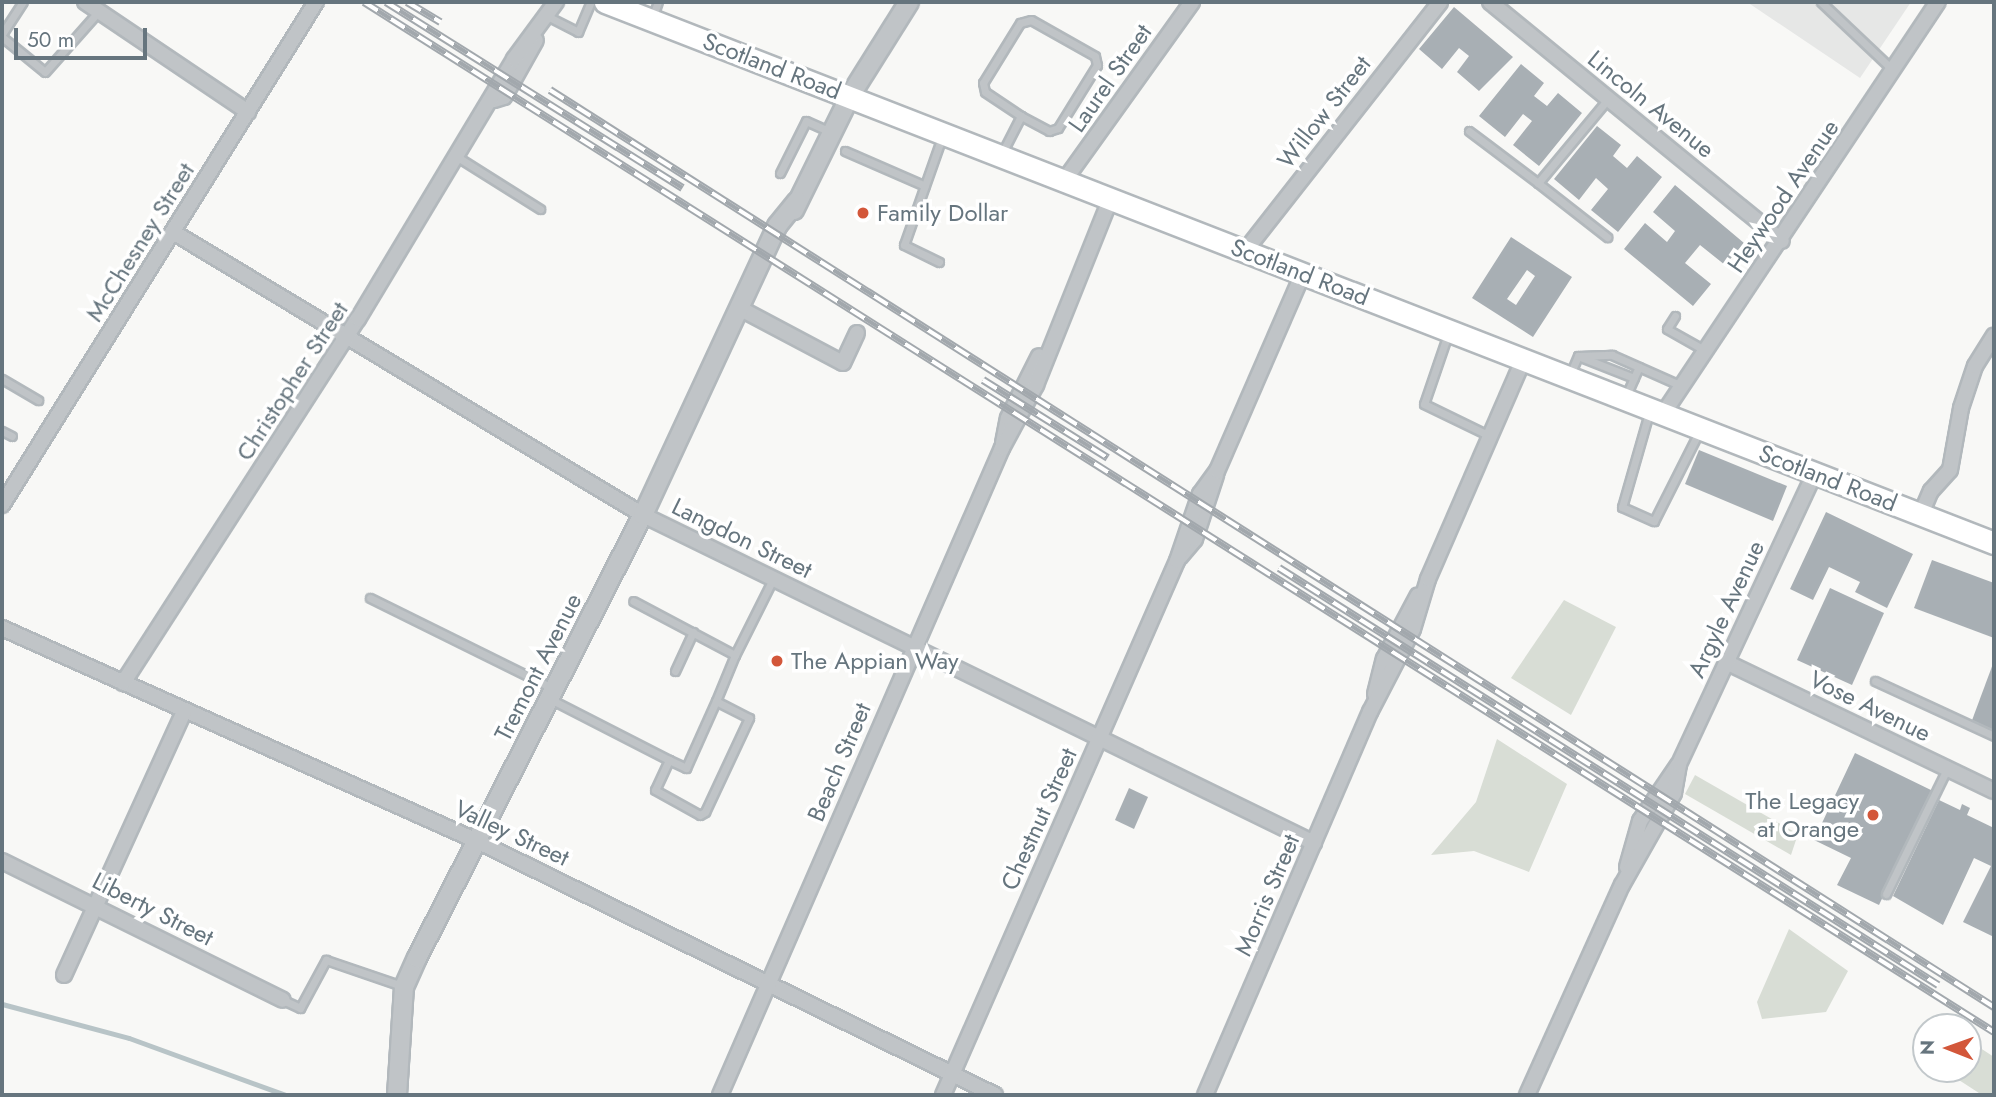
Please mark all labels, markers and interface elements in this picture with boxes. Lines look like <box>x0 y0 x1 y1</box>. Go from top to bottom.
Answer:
scale bar <box>18 14 150 58</box>
street label: Laurel Street <box>1062 18 1158 138</box>
text: 50 m <box>27 25 74 55</box>
street label: Scotland Road <box>699 26 845 106</box>
street label: Lincoln Avenue <box>1582 44 1720 164</box>
street label: Willow Street <box>1271 50 1377 174</box>
street label: Heywood Avenue <box>1721 114 1845 278</box>
street label: McChesney Street <box>80 157 200 327</box>
place label: Family Dollar <box>877 199 1008 227</box>
marker: Family Dollar <box>855 205 871 221</box>
street label: Scotland Road <box>1227 232 1373 312</box>
street label: Christopher Street <box>230 296 354 466</box>
street label: Scotland Road <box>1755 438 1901 518</box>
street label: Langdon Street <box>667 492 817 584</box>
street label: Argyle Avenue <box>1682 536 1770 682</box>
street label: Tremont Avenue <box>488 588 588 746</box>
place label: The Appian Way <box>791 647 958 675</box>
marker: The Appian Way <box>769 653 785 669</box>
street label: Vose Avenue <box>1805 664 1935 748</box>
street label: Beach Street <box>801 698 877 826</box>
street label: Chestnut Street <box>995 744 1083 894</box>
place label: The Legacy at Orange <box>1745 787 1859 843</box>
street label: Valley Street <box>450 794 574 872</box>
marker: The Legacy at Orange <box>1865 807 1881 823</box>
street label: Morris Street <box>1228 830 1306 960</box>
street label: Liberty Street <box>88 866 218 952</box>
north arrow <box>1912 1013 1982 1083</box>
text: N <box>1914 1040 1941 1055</box>

